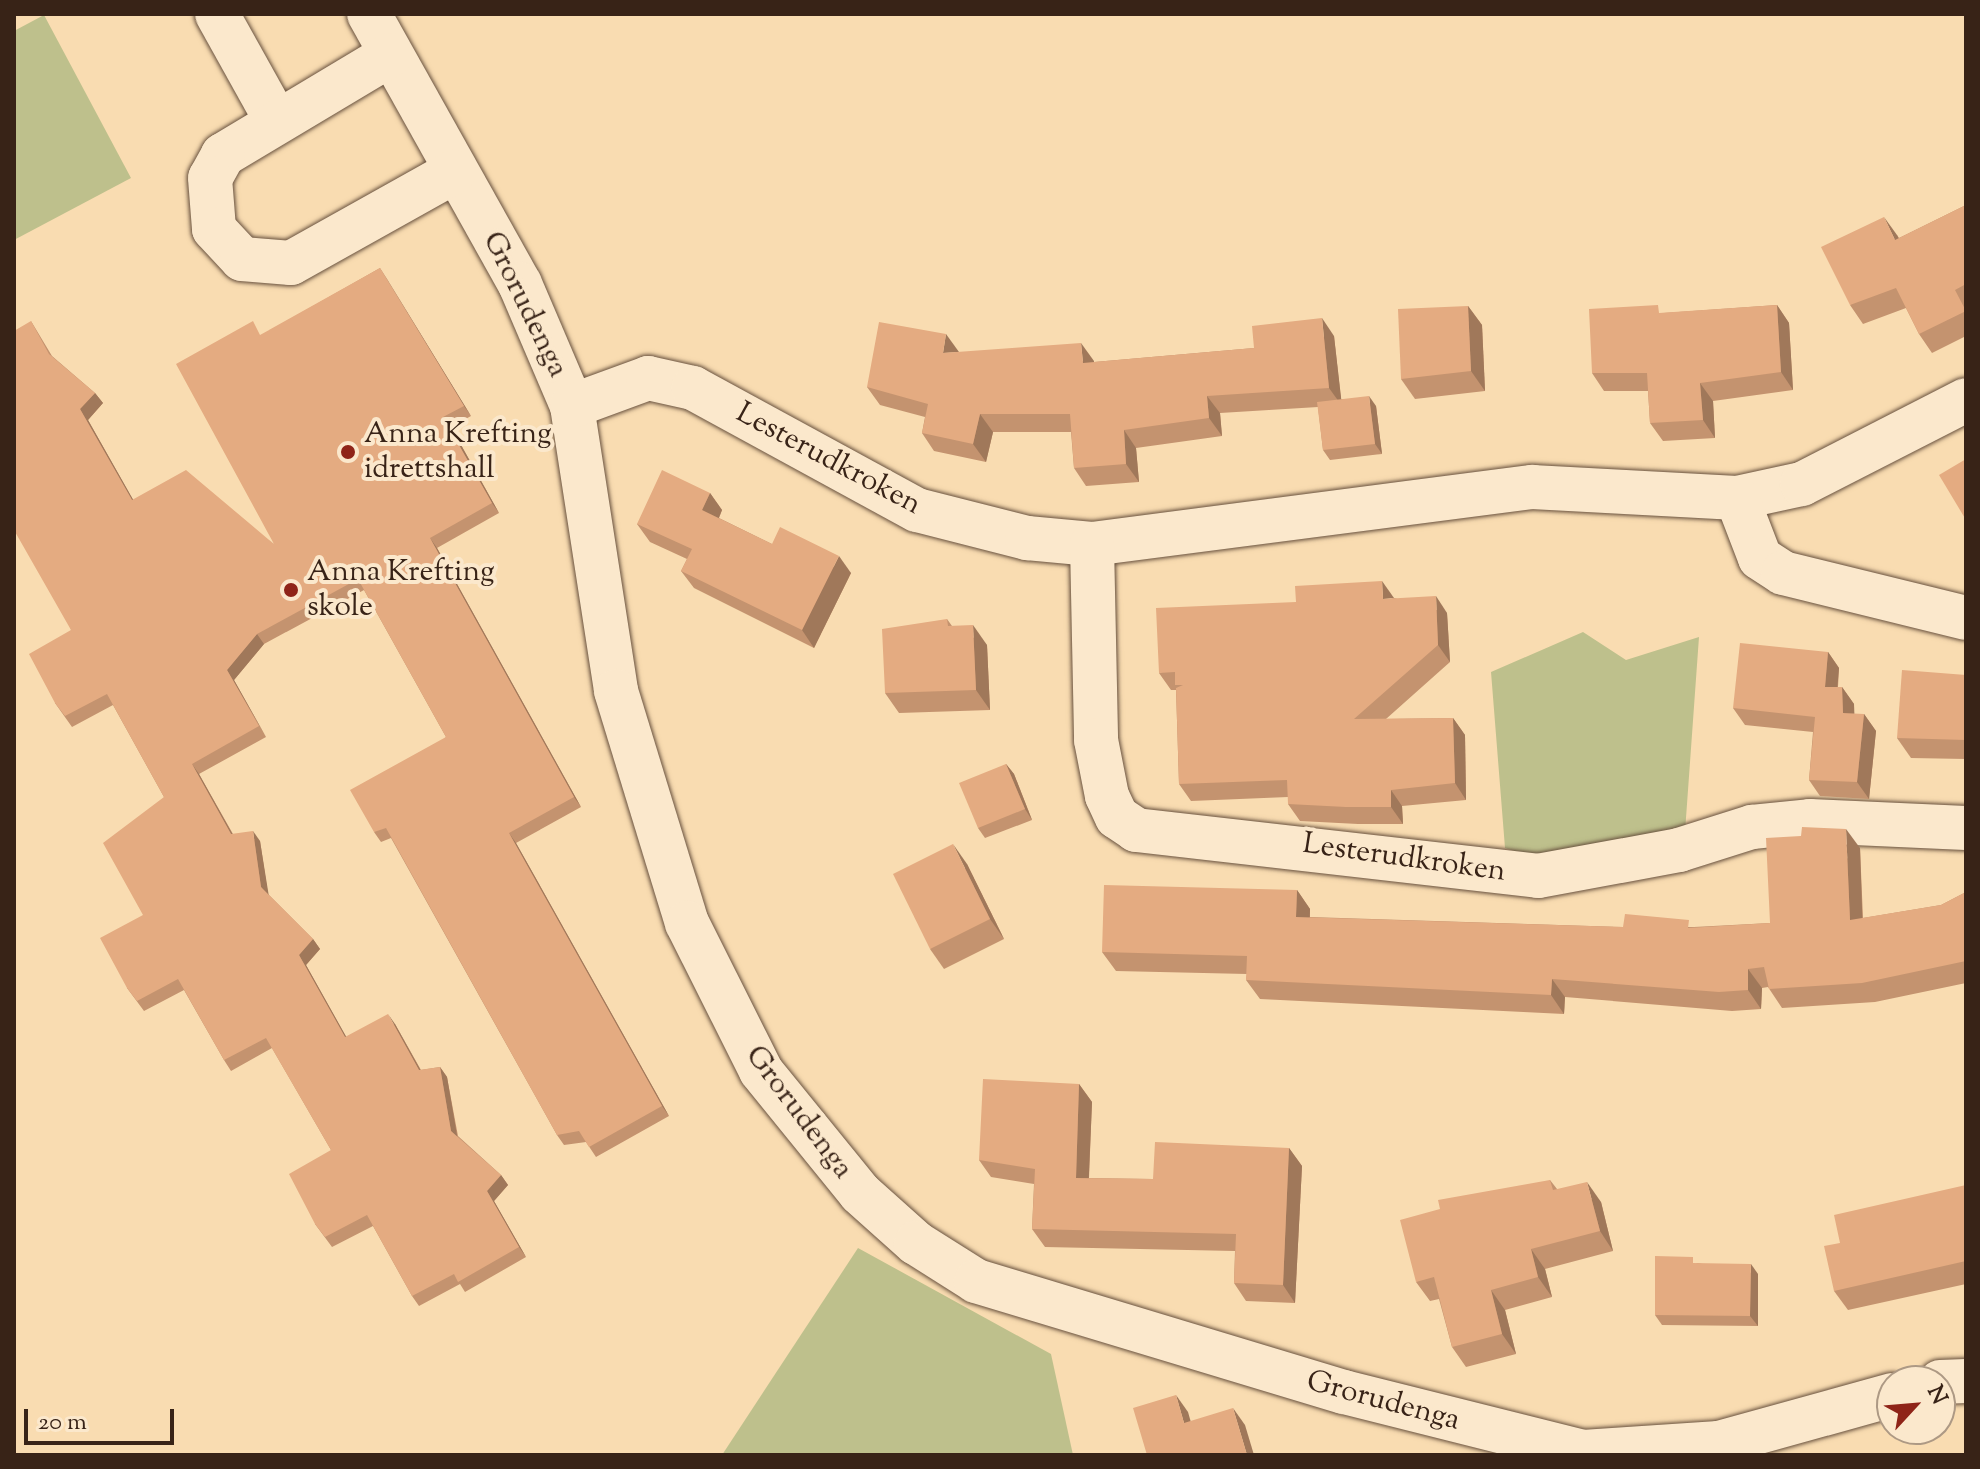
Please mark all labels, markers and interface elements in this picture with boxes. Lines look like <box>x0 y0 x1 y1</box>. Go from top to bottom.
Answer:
street label: Grorudenga <box>473 226 575 384</box>
street label: Lesterudkroken <box>729 396 927 524</box>
place label: Anna Krefting idrettshall <box>364 417 552 488</box>
marker: Anna Krefting idrettshall <box>339 443 357 461</box>
place label: Anna Krefting skole <box>307 555 495 626</box>
marker: Anna Krefting skole <box>282 581 300 599</box>
street label: Lesterudkroken <box>1300 827 1508 891</box>
street label: Grorudenga <box>736 1039 860 1187</box>
street label: Grorudenga <box>1302 1364 1464 1440</box>
north arrow <box>1876 1365 1956 1445</box>
text: N <box>1918 1380 1954 1410</box>
scale bar <box>28 1393 178 1443</box>
text: 20 m <box>38 1406 87 1440</box>

